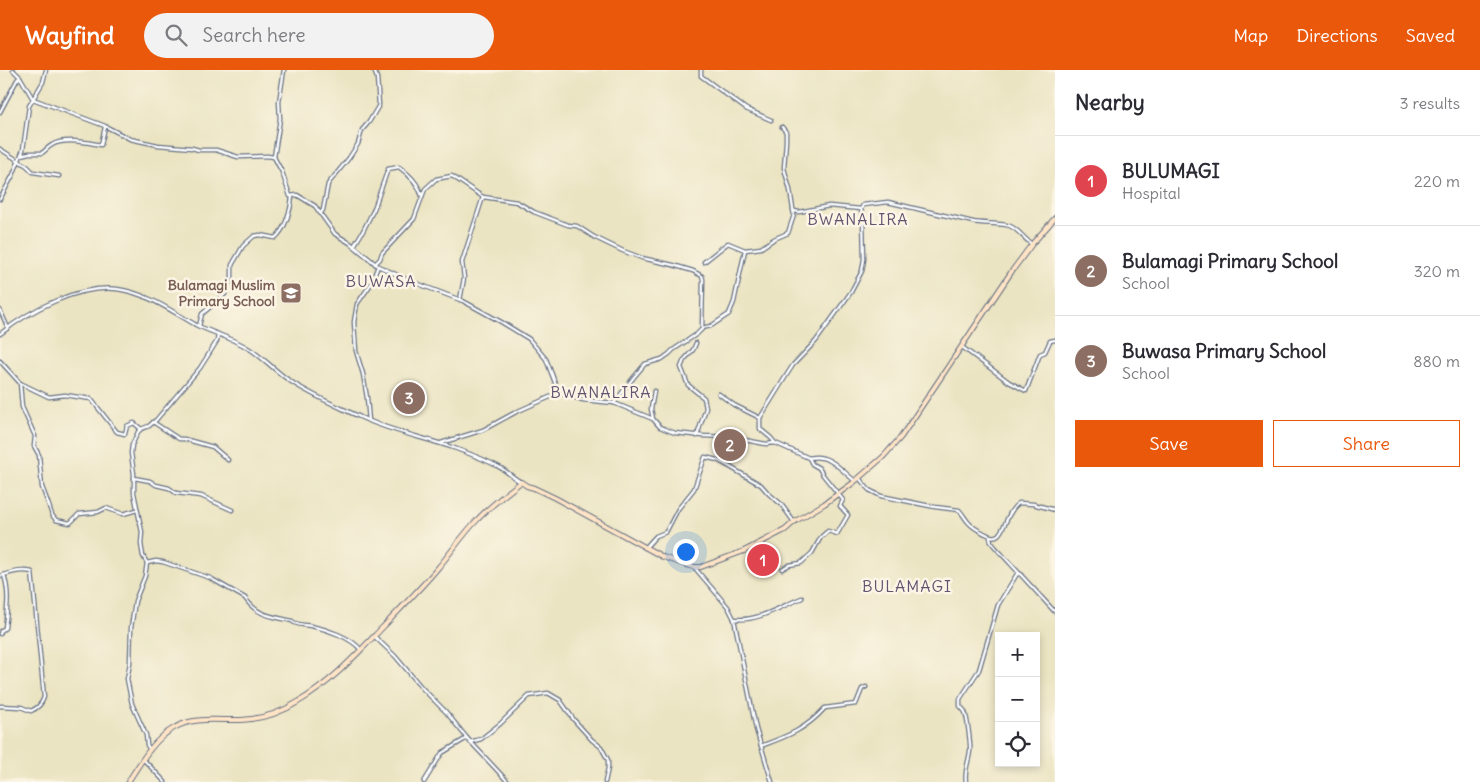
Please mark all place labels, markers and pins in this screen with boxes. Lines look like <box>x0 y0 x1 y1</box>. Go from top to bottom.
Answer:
place label: Bulamagi Muslim Primary School <box>168 276 276 310</box>
school or university icon: Bulamagi Muslim Primary School <box>279 281 303 305</box>
pin: 3 <box>393 379 425 417</box>
pin: 2 <box>714 426 746 464</box>
pin: 1 <box>747 541 779 579</box>

